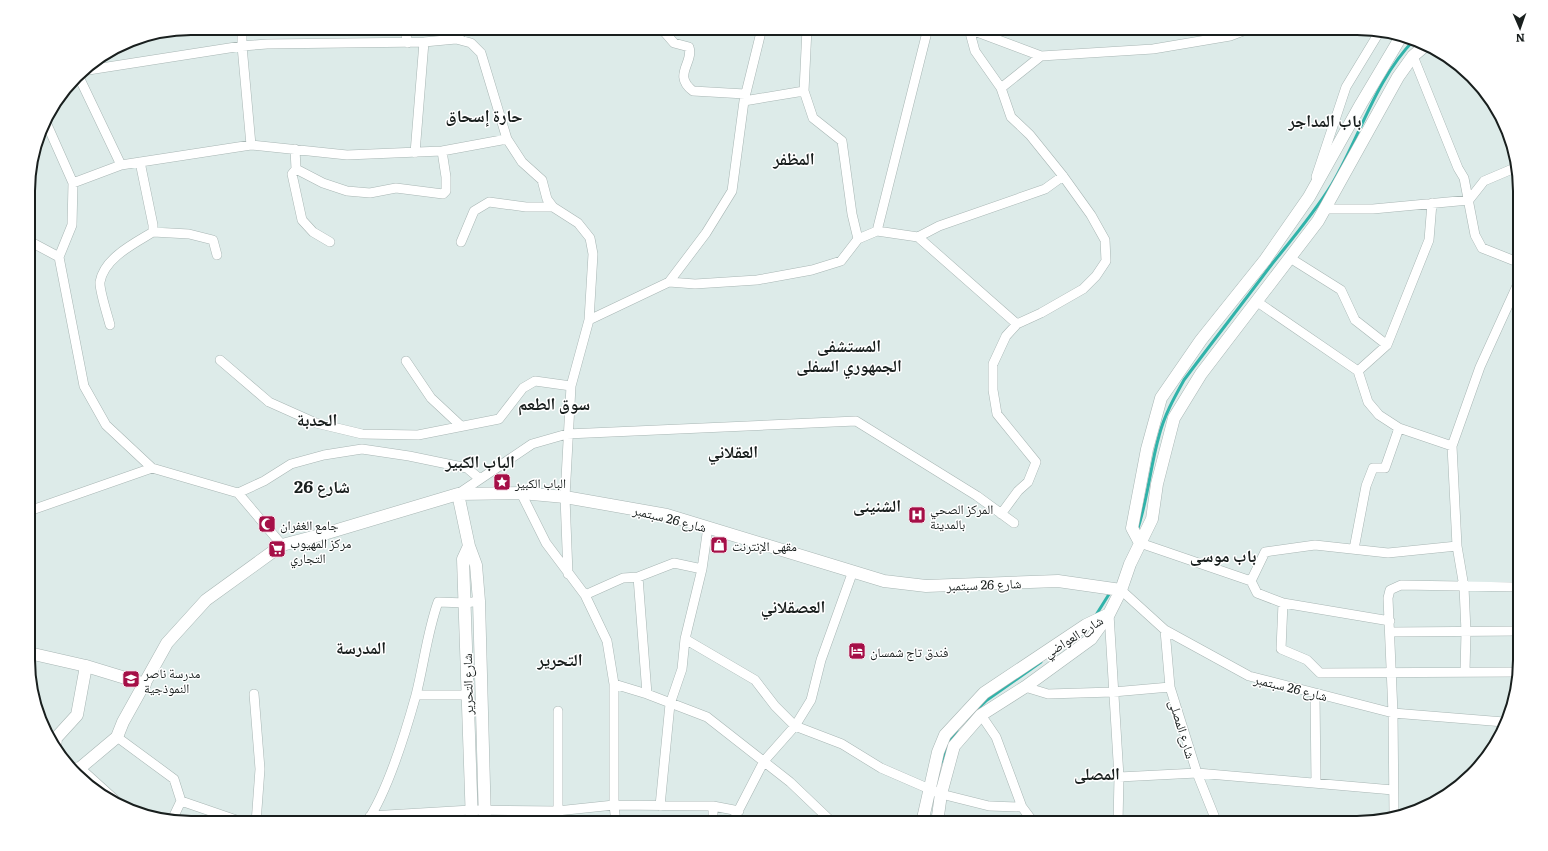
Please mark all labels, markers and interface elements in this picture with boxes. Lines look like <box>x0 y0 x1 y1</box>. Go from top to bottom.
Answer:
north arrow <box>1500 8 1540 48</box>
text: N <box>1515 31 1525 47</box>
district label: حارة إسحاق <box>446 102 522 127</box>
district label: باب المداجر <box>1287 107 1362 132</box>
district label: المظفر <box>772 145 815 170</box>
district label: المستشفى الجمهوري السفلى <box>796 332 902 380</box>
district label: سوق الطعم <box>518 390 590 416</box>
district label: الحدبة <box>297 406 337 431</box>
district label: العقلاني <box>708 438 758 466</box>
district label: الباب الكبير <box>444 448 515 473</box>
place icon: الباب الكبير <box>492 472 512 492</box>
district label: شارع 26 <box>294 473 350 498</box>
place label: الباب الكبير <box>514 473 566 492</box>
district label: الشنينى <box>853 492 901 517</box>
street label: شارع 26 سبتمبر <box>630 499 709 537</box>
place label: المركز الصحي بالمدينة <box>930 499 993 533</box>
hospital icon: المركز الصحي بالمدينة <box>907 505 927 525</box>
mosque icon: جامع الغفران <box>257 514 277 534</box>
place label: جامع الغفران <box>280 515 339 535</box>
place label: مركز المهيوب التجاري <box>290 533 351 569</box>
shop icon: مقهى الإنترنت <box>709 535 729 555</box>
place label: مقهى الإنترنت <box>732 536 797 555</box>
supermarket icon: مركز المهيوب التجاري <box>267 539 287 559</box>
district label: باب موسى <box>1190 542 1257 567</box>
street label: شارع 26 سبتمبر <box>945 573 1022 596</box>
district label: العصقلاني <box>761 593 825 621</box>
street label: شارع العواضي <box>1040 610 1108 664</box>
district label: المدرسة <box>336 634 386 659</box>
hotel icon: فندق تاج شمسان <box>847 641 867 661</box>
place label: فندق تاج شمسان <box>870 642 949 662</box>
district label: التحرير <box>536 646 583 671</box>
street label: شارع التحرير <box>457 653 478 716</box>
place label: مدرسة ناصر النموذجية <box>143 663 201 697</box>
street label: شارع 26 سبتمبر <box>1251 668 1330 706</box>
school or university icon: مدرسة ناصر النموذجية <box>121 669 141 689</box>
street label: شارع المصلى <box>1164 697 1201 761</box>
district label: المصلى <box>1074 760 1120 785</box>

